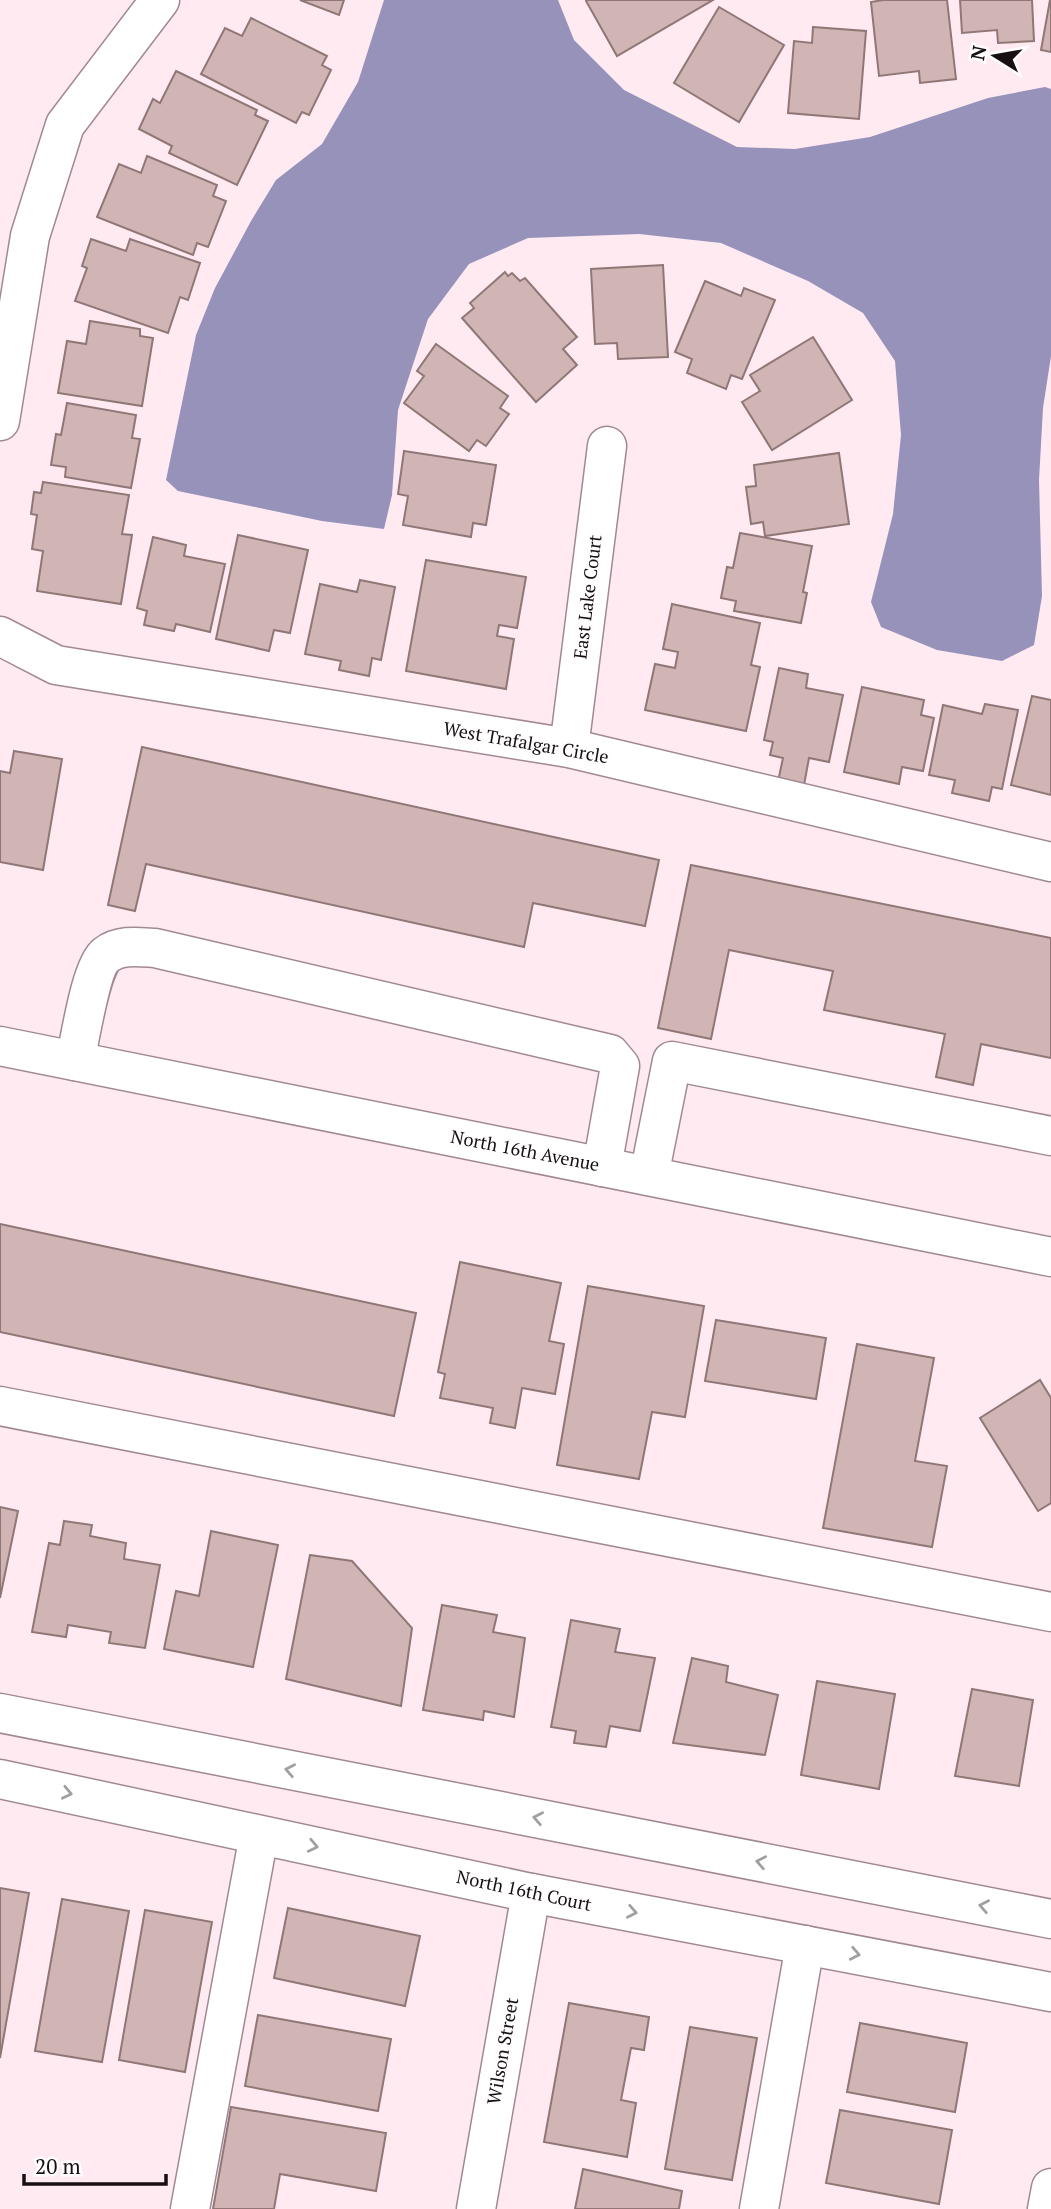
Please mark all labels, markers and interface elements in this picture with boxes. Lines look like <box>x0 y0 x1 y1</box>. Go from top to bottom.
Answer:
north arrow <box>960 21 1030 91</box>
text: N <box>964 43 992 62</box>
street label: East Lake Court <box>567 533 607 660</box>
street label: West Trafalgar Circle <box>442 716 611 768</box>
street label: North 16th Avenue <box>449 1124 602 1176</box>
one-way arrow <box>284 1763 296 1778</box>
one-way arrow <box>61 1785 73 1800</box>
one-way arrow <box>532 1811 543 1826</box>
one-way arrow <box>307 1838 319 1853</box>
one-way arrow <box>755 1855 767 1870</box>
street label: North 16th Court <box>454 1864 594 1916</box>
one-way arrow <box>978 1899 990 1914</box>
one-way arrow <box>626 1904 638 1919</box>
one-way arrow <box>849 1946 861 1961</box>
street label: Wilson Street <box>481 1995 523 2106</box>
scale bar <box>24 2142 166 2186</box>
text: 20 m <box>35 2152 81 2180</box>

